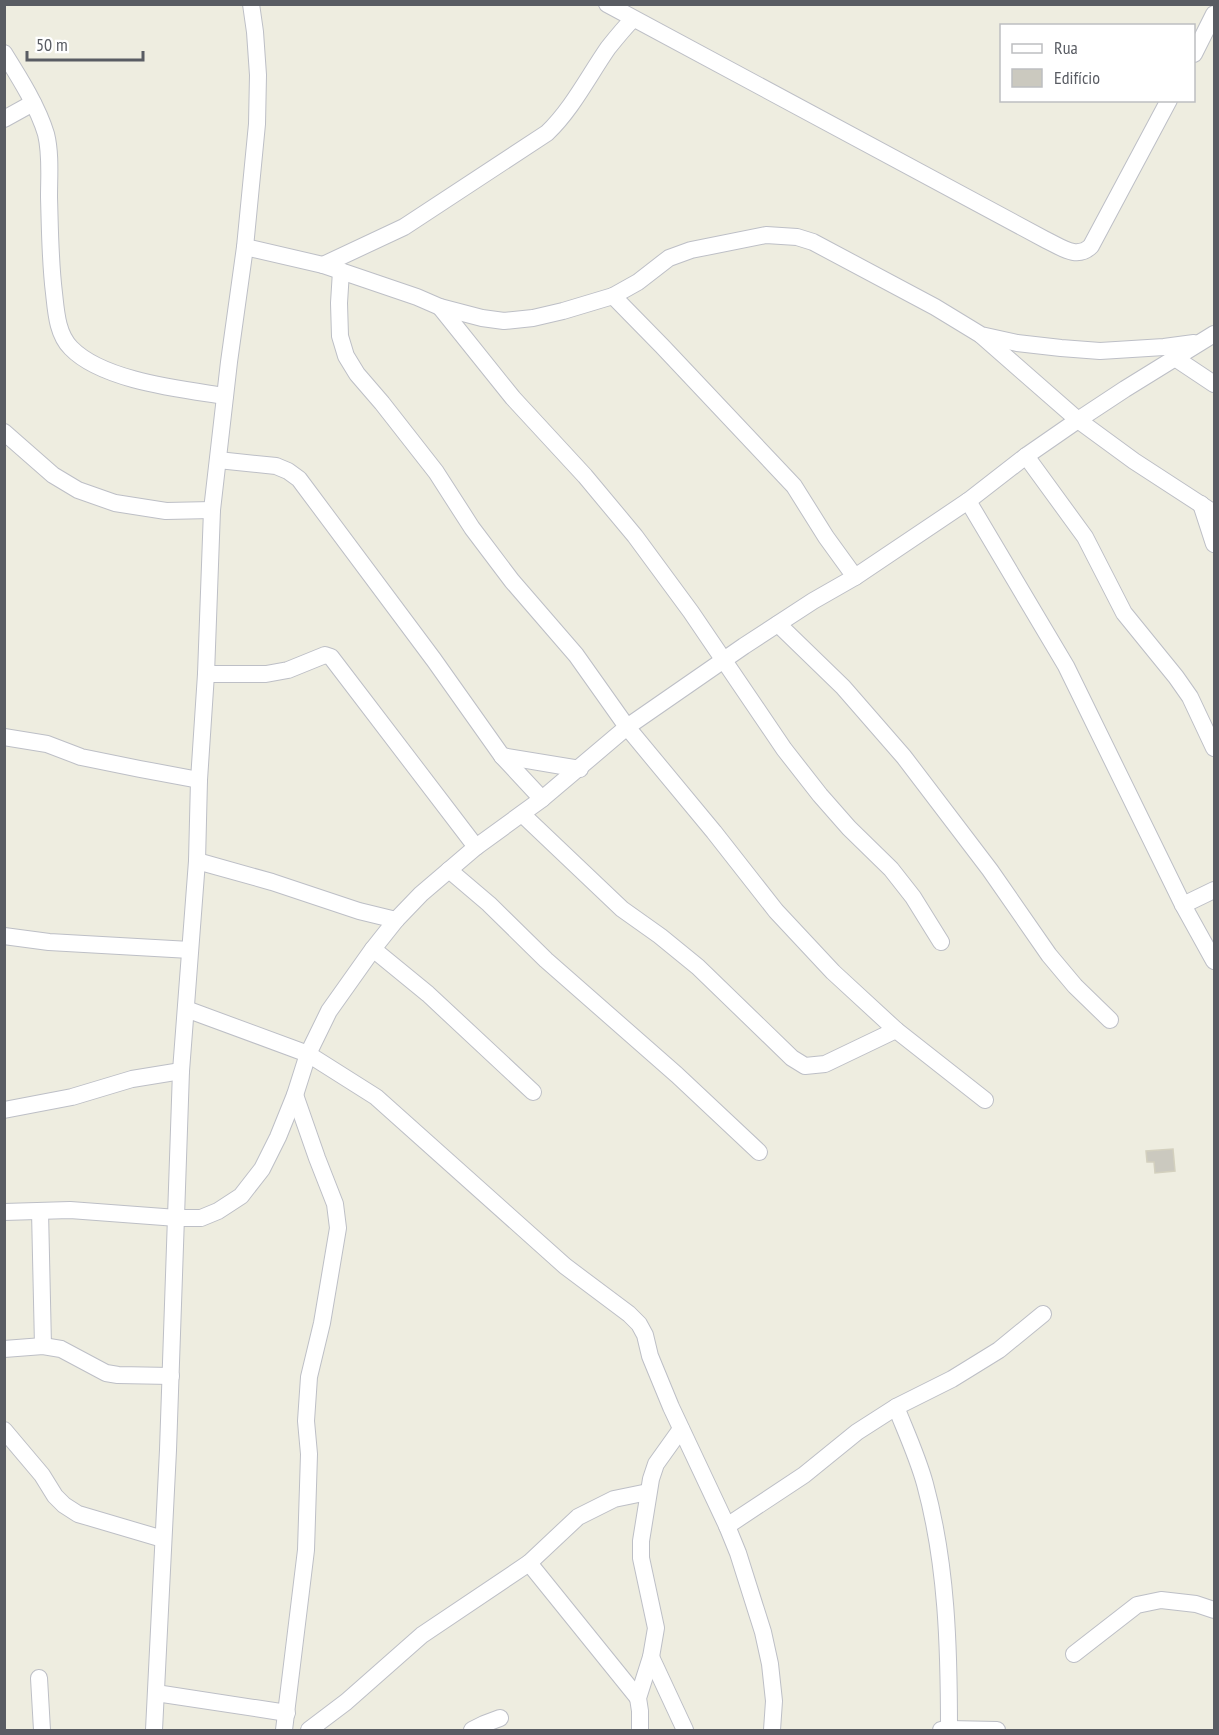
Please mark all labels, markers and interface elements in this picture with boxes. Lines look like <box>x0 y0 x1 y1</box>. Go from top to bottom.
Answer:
scale bar <box>27 24 142 62</box>
legend <box>1000 24 1195 102</box>
text: 50 m <box>36 33 68 56</box>
text: Rua <box>1054 36 1078 59</box>
text: Edifício <box>1054 66 1100 89</box>

